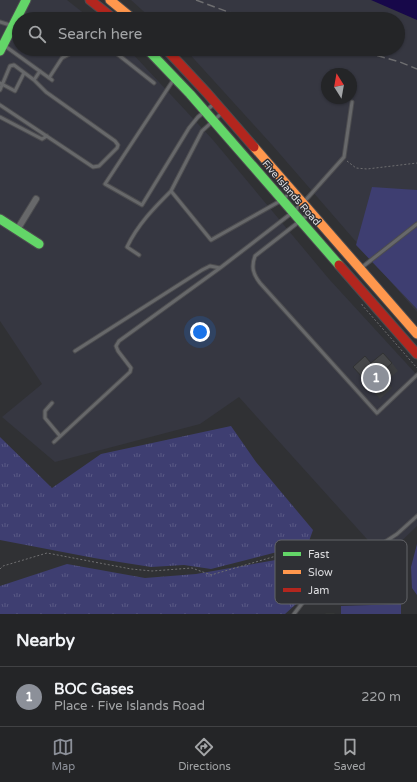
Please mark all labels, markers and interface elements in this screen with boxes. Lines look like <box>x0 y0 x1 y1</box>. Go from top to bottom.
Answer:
search box <box>12 12 405 56</box>
icon: search <box>26 23 48 45</box>
text: Search here <box>58 25 142 43</box>
north arrow <box>321 68 357 104</box>
street label: Five Islands Road <box>259 158 323 228</box>
your location <box>190 322 210 342</box>
pin: 1 <box>363 363 389 393</box>
legend <box>275 540 407 604</box>
text: Fast <box>308 548 329 561</box>
text: Slow <box>308 566 333 579</box>
text: Jam <box>308 584 329 597</box>
text: Nearby <box>16 630 75 651</box>
text: BOC Gases <box>54 680 134 698</box>
text: 1 <box>25 689 33 705</box>
text: 220 m <box>361 689 401 705</box>
text: Place · Five Islands Road <box>54 698 205 714</box>
tab: Map <box>51 736 75 773</box>
tab: Directions <box>178 736 231 773</box>
tab: Saved <box>334 736 366 773</box>

